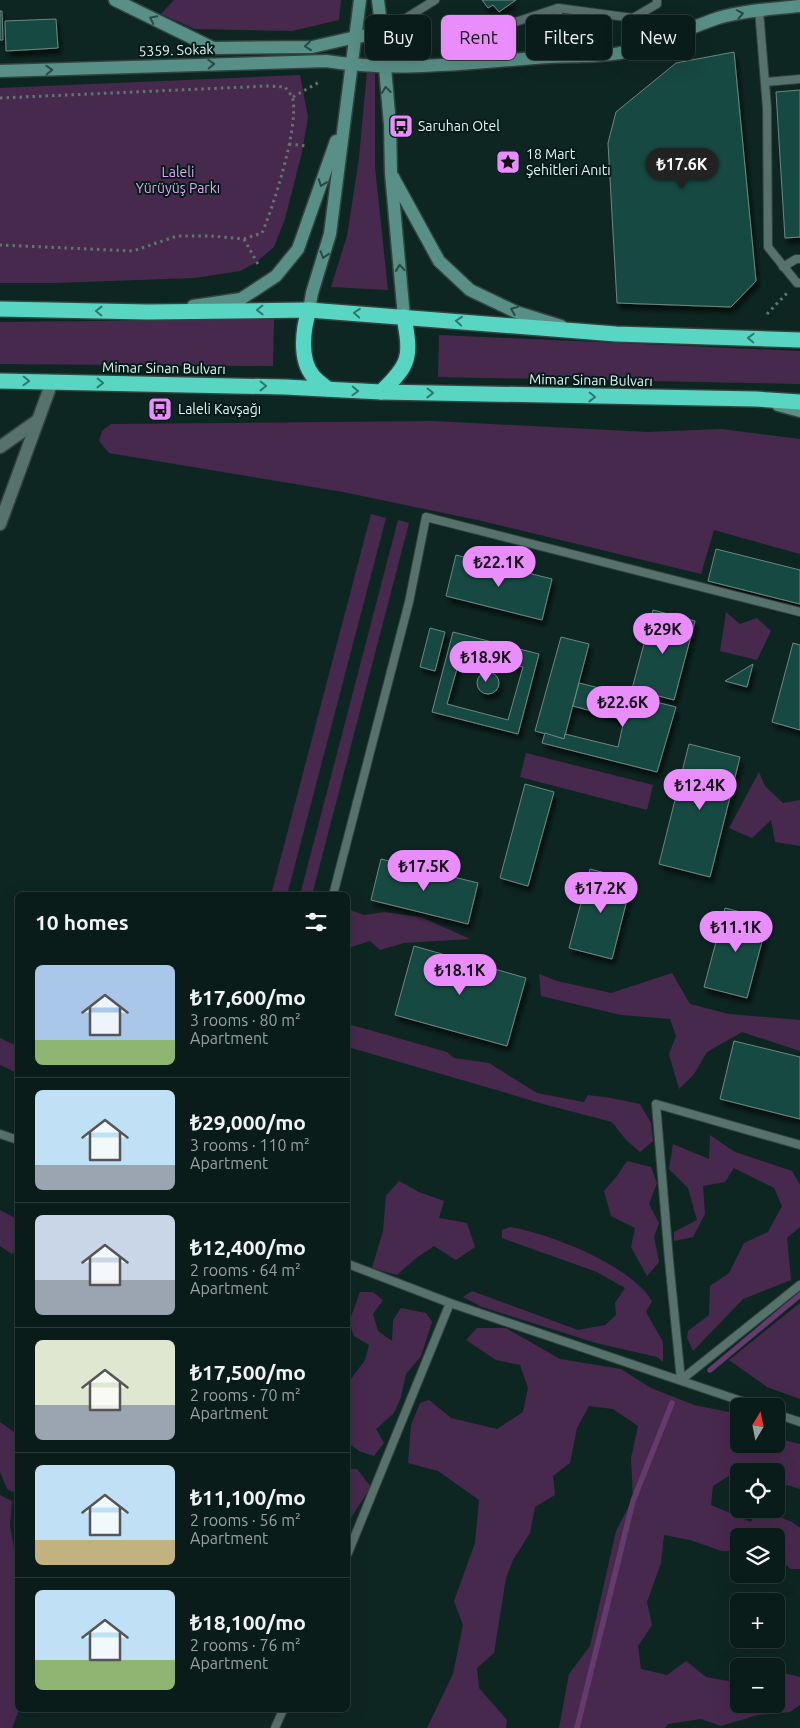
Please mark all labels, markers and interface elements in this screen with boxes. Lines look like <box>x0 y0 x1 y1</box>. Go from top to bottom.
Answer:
one-way arrow <box>736 9 745 19</box>
one-way arrow <box>149 15 158 25</box>
chip: Buy <box>365 15 431 60</box>
chip: Rent <box>441 15 516 60</box>
chip: Filters <box>526 15 612 60</box>
chip: New <box>622 15 695 60</box>
street label: 5359. Sokak <box>138 41 214 59</box>
one-way arrow <box>304 41 312 52</box>
one-way arrow <box>207 59 215 70</box>
one-way arrow <box>45 64 53 75</box>
one-way arrow <box>381 86 392 94</box>
bus stop icon: Saruhan Otel <box>388 113 414 139</box>
place label: Saruhan Otel <box>418 118 500 134</box>
place label: 18 Mart Şehitleri Anıtı <box>526 146 611 178</box>
pin: ₺17.6K <box>641 148 723 190</box>
place icon: 18 Mart Şehitleri Anıtı <box>495 149 521 175</box>
text: ₺17.6K <box>657 155 707 173</box>
park label: Laleli Yürüyüş Parkı <box>136 164 220 196</box>
one-way arrow <box>318 178 328 186</box>
one-way arrow <box>320 250 330 258</box>
one-way arrow <box>395 264 406 272</box>
one-way arrow <box>256 305 264 315</box>
one-way arrow <box>95 306 102 316</box>
one-way arrow <box>510 306 519 317</box>
one-way arrow <box>352 308 360 319</box>
one-way arrow <box>455 316 463 327</box>
one-way arrow <box>747 333 755 344</box>
street label: Mimar Sinan Bulvarı <box>102 359 226 377</box>
street label: Mimar Sinan Bulvarı <box>529 371 653 389</box>
one-way arrow <box>22 376 30 387</box>
one-way arrow <box>97 378 105 388</box>
one-way arrow <box>259 381 267 392</box>
one-way arrow <box>351 385 359 396</box>
one-way arrow <box>426 388 434 398</box>
one-way arrow <box>588 391 596 402</box>
bus stop icon: Laleli Kavşağı <box>147 396 173 422</box>
place label: Laleli Kavşağı <box>178 401 261 417</box>
pin: ₺22.1K <box>458 546 540 588</box>
text: ₺22.1K <box>474 553 524 571</box>
pin: ₺29K <box>633 612 693 655</box>
text: ₺29K <box>644 620 682 638</box>
pin: ₺18.9K <box>445 640 527 683</box>
text: ₺18.9K <box>461 648 511 666</box>
pin: ₺22.6K <box>582 686 664 728</box>
text: ₺22.6K <box>598 693 648 711</box>
pin: ₺12.4K <box>659 768 741 811</box>
text: ₺12.4K <box>675 776 725 794</box>
pin: ₺17.5K <box>383 850 465 892</box>
text: ₺17.5K <box>399 857 449 875</box>
pin: ₺17.2K <box>560 872 642 914</box>
text: ₺17.2K <box>576 879 626 897</box>
icon: filters <box>302 908 330 936</box>
text: 10 homes <box>35 910 129 934</box>
pin: ₺11.1K <box>695 910 777 953</box>
text: ₺11.1K <box>711 918 761 936</box>
pin: ₺18.1K <box>419 954 501 996</box>
text: ₺18.1K <box>435 961 485 979</box>
icon: home <box>75 985 135 1045</box>
text: ₺17,600/mo <box>190 985 306 1009</box>
text: 3 rooms · 80 m² <box>190 1011 301 1029</box>
text: Apartment <box>190 1029 268 1047</box>
icon: home <box>75 1110 135 1170</box>
text: ₺29,000/mo <box>190 1110 306 1134</box>
text: 3 rooms · 110 m² <box>190 1136 310 1154</box>
text: Apartment <box>190 1154 268 1172</box>
icon: home <box>75 1235 135 1295</box>
text: ₺12,400/mo <box>190 1235 306 1259</box>
text: 2 rooms · 64 m² <box>190 1261 301 1279</box>
text: Apartment <box>190 1279 268 1297</box>
icon: home <box>75 1360 135 1420</box>
text: ₺17,500/mo <box>190 1360 306 1384</box>
text: 2 rooms · 70 m² <box>190 1386 301 1404</box>
north arrow <box>730 1398 785 1452</box>
map controls <box>730 1398 785 1713</box>
text: Apartment <box>190 1404 268 1422</box>
button: locate <box>730 1463 785 1518</box>
icon: home <box>75 1485 135 1545</box>
text: ₺11,100/mo <box>190 1485 306 1509</box>
text: 2 rooms · 56 m² <box>190 1511 301 1529</box>
button: layers <box>730 1528 785 1583</box>
text: Apartment <box>190 1529 268 1547</box>
button: + <box>730 1593 785 1648</box>
icon: home <box>75 1610 135 1670</box>
text: ₺18,100/mo <box>190 1610 306 1634</box>
text: 2 rooms · 76 m² <box>190 1636 301 1654</box>
text: Apartment <box>190 1654 268 1672</box>
button: − <box>730 1658 785 1713</box>

